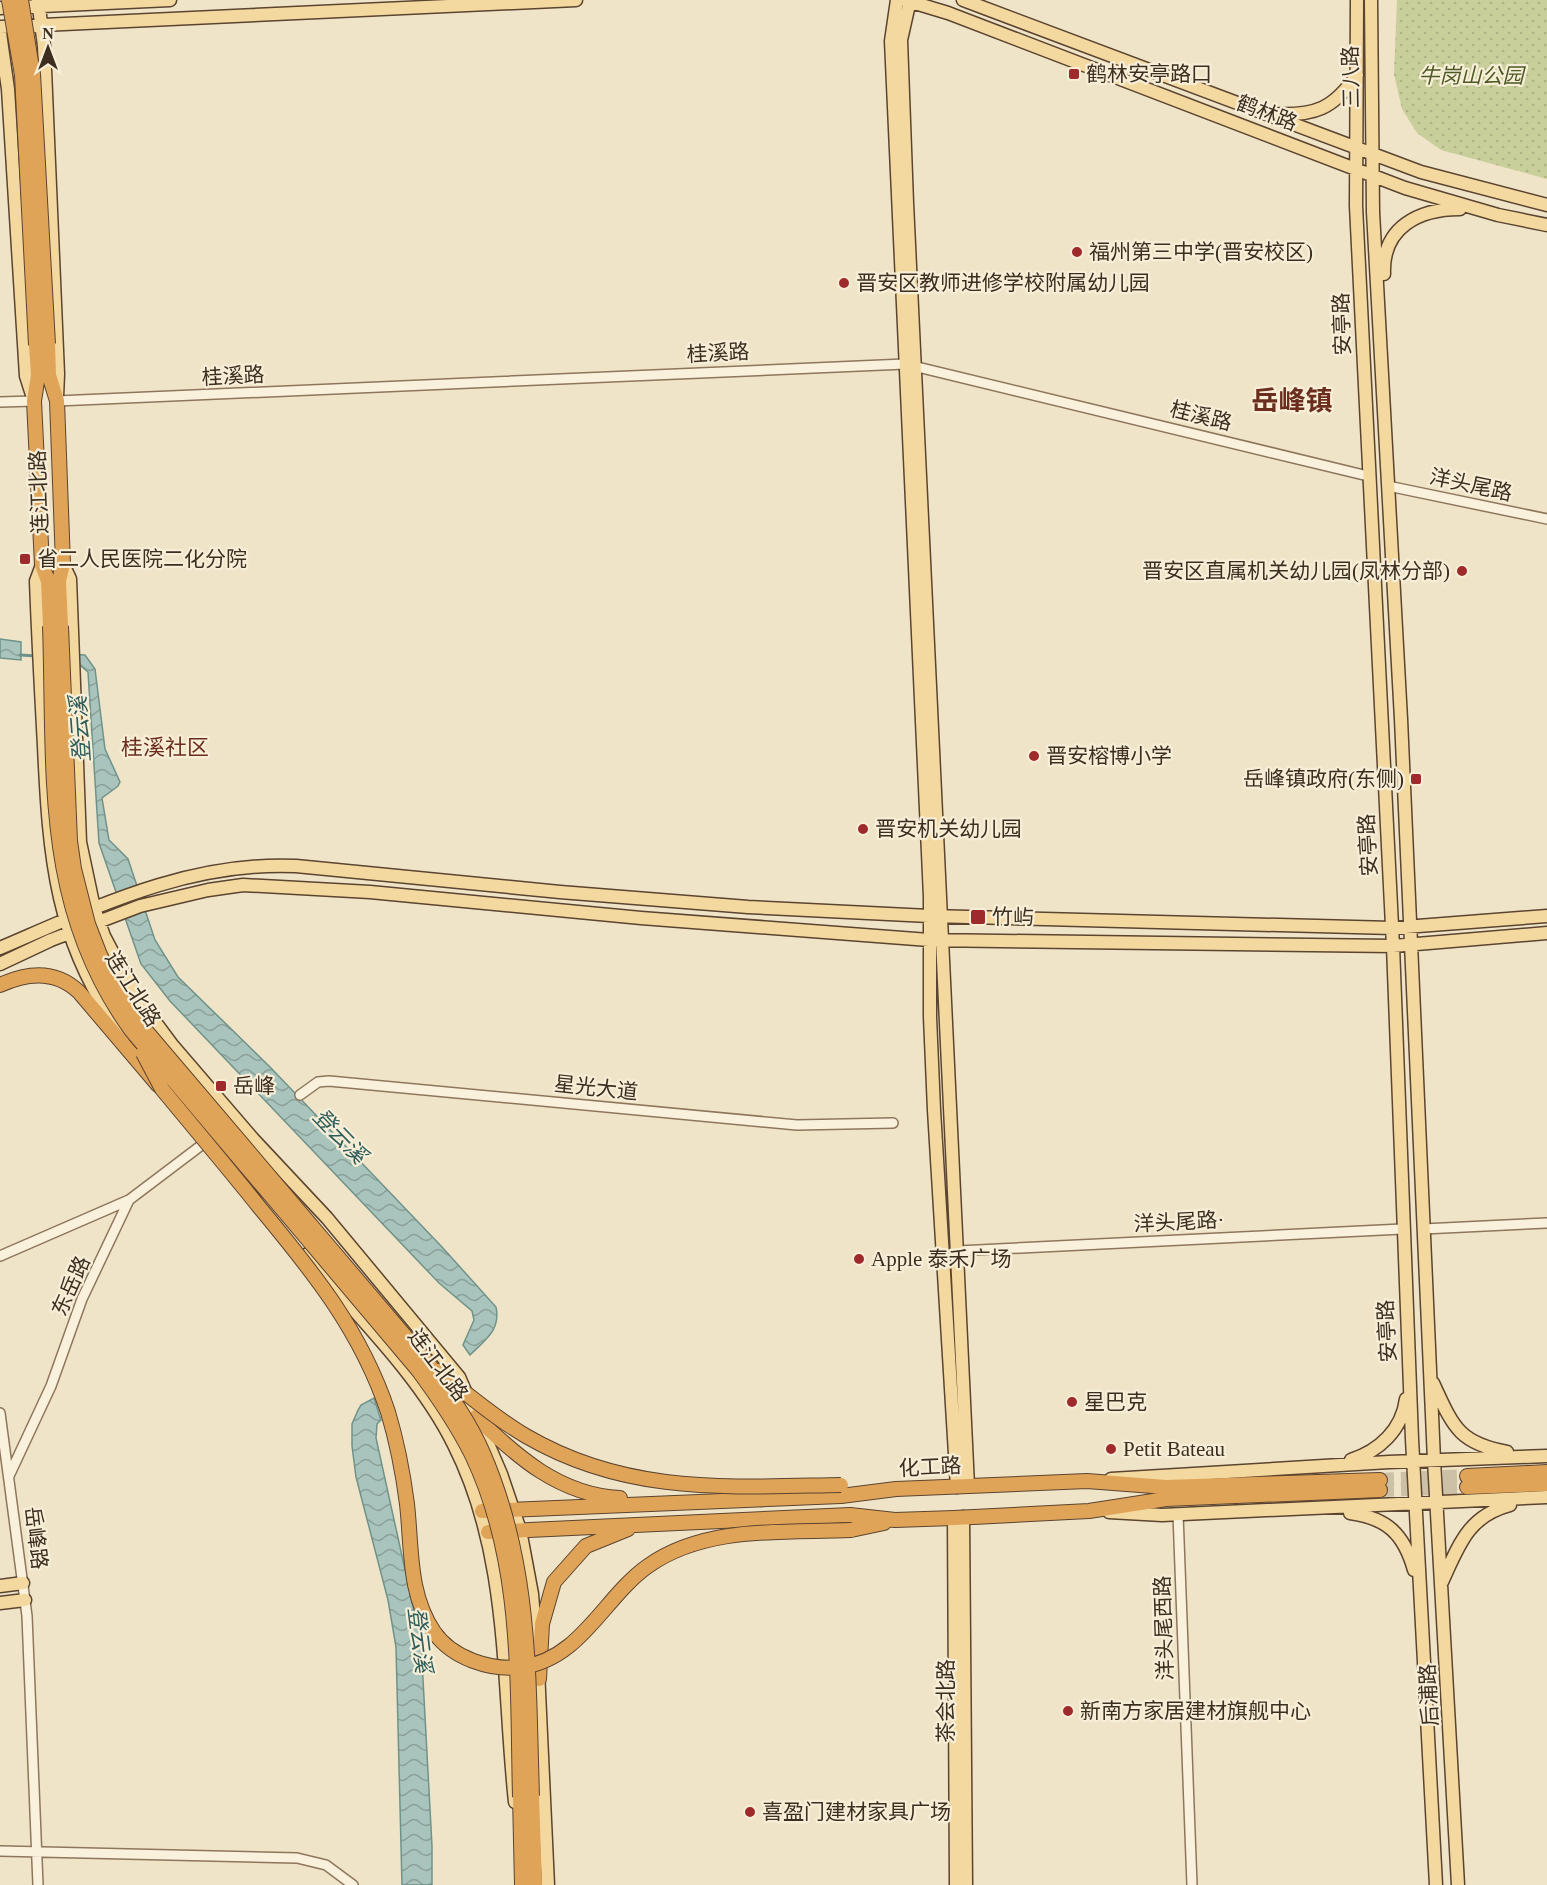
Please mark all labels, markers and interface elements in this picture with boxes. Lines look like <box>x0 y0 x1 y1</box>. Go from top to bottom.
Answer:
north arrow <box>18 18 78 78</box>
text: N <box>42 25 54 42</box>
street label: 三八路 <box>1338 45 1364 109</box>
place label: 鹤林安亭路口 <box>1086 62 1212 86</box>
park label: 牛岗山公园 <box>1419 64 1526 88</box>
marker: 鹤林安亭路口 <box>1067 67 1081 81</box>
street label: 鹤林路 <box>1233 91 1301 135</box>
place label: 福州第三中学(晋安校区) <box>1089 240 1313 264</box>
marker: 福州第三中学(晋安校区) <box>1070 245 1084 259</box>
place label: 晋安区教师进修学校附属幼儿园 <box>856 271 1150 295</box>
marker: 晋安区教师进修学校附属幼儿园 <box>837 276 851 290</box>
street label: 安亭路 <box>1329 292 1355 356</box>
street label: 桂溪路 <box>686 339 750 367</box>
street label: 桂溪路 <box>201 362 265 390</box>
district label: 岳峰镇 <box>1252 386 1333 416</box>
street label: 桂溪路 <box>1168 397 1234 435</box>
street label: 连江北路 <box>26 450 52 534</box>
street label: 洋头尾路 <box>1427 465 1515 505</box>
place label: 省二人民医院二化分院 <box>37 547 247 571</box>
marker: 省二人民医院二化分院 <box>18 552 32 566</box>
place label: 晋安区直属机关幼儿园(凤林分部) <box>1142 559 1450 583</box>
marker: 晋安区直属机关幼儿园(凤林分部) <box>1455 564 1469 578</box>
water label: 登云溪 <box>65 693 95 763</box>
district label: 桂溪社区 <box>121 735 209 760</box>
place label: 晋安榕博小学 <box>1046 744 1172 768</box>
marker: 晋安榕博小学 <box>1027 749 1041 763</box>
place label: 岳峰镇政府(东侧) <box>1243 767 1404 791</box>
marker: 岳峰镇政府(东侧) <box>1409 772 1423 786</box>
street label: 安亭路 <box>1354 813 1382 877</box>
place label: 晋安机关幼儿园 <box>875 817 1022 841</box>
marker: 晋安机关幼儿园 <box>856 822 870 836</box>
place label: 竹屿 <box>992 905 1034 929</box>
marker: 竹屿 <box>969 908 987 926</box>
street label: 连江北路 <box>101 947 165 1031</box>
street label: 星光大道 <box>553 1072 639 1104</box>
place label: 岳峰 <box>233 1074 275 1098</box>
marker: 岳峰 <box>214 1079 228 1093</box>
water label: 登云溪 <box>308 1104 373 1170</box>
street label: 洋头尾路· <box>1133 1208 1225 1236</box>
place label: Apple 泰禾广场 <box>871 1247 1012 1271</box>
street label: 东岳路 <box>47 1252 95 1320</box>
marker: Apple 泰禾广场 <box>852 1252 866 1266</box>
street label: 安亭路 <box>1373 1299 1401 1363</box>
street label: 连江北路 <box>403 1324 473 1406</box>
place label: 星巴克 <box>1084 1390 1147 1414</box>
marker: 星巴克 <box>1065 1395 1079 1409</box>
place label: Petit Bateau <box>1123 1437 1226 1461</box>
marker: Petit Bateau <box>1104 1442 1118 1456</box>
street label: 化工路 <box>898 1453 962 1481</box>
street label: 岳峰路 <box>20 1505 52 1571</box>
street label: 洋头尾西路 <box>1150 1575 1178 1681</box>
water label: 登云溪 <box>404 1606 437 1676</box>
street label: 茶会北路 <box>934 1659 958 1743</box>
street label: 后浦路 <box>1415 1663 1443 1727</box>
place label: 新南方家居建材旗舰中心 <box>1080 1699 1311 1723</box>
marker: 新南方家居建材旗舰中心 <box>1061 1704 1075 1718</box>
place label: 喜盈门建材家具广场 <box>762 1800 951 1824</box>
marker: 喜盈门建材家具广场 <box>743 1805 757 1819</box>

